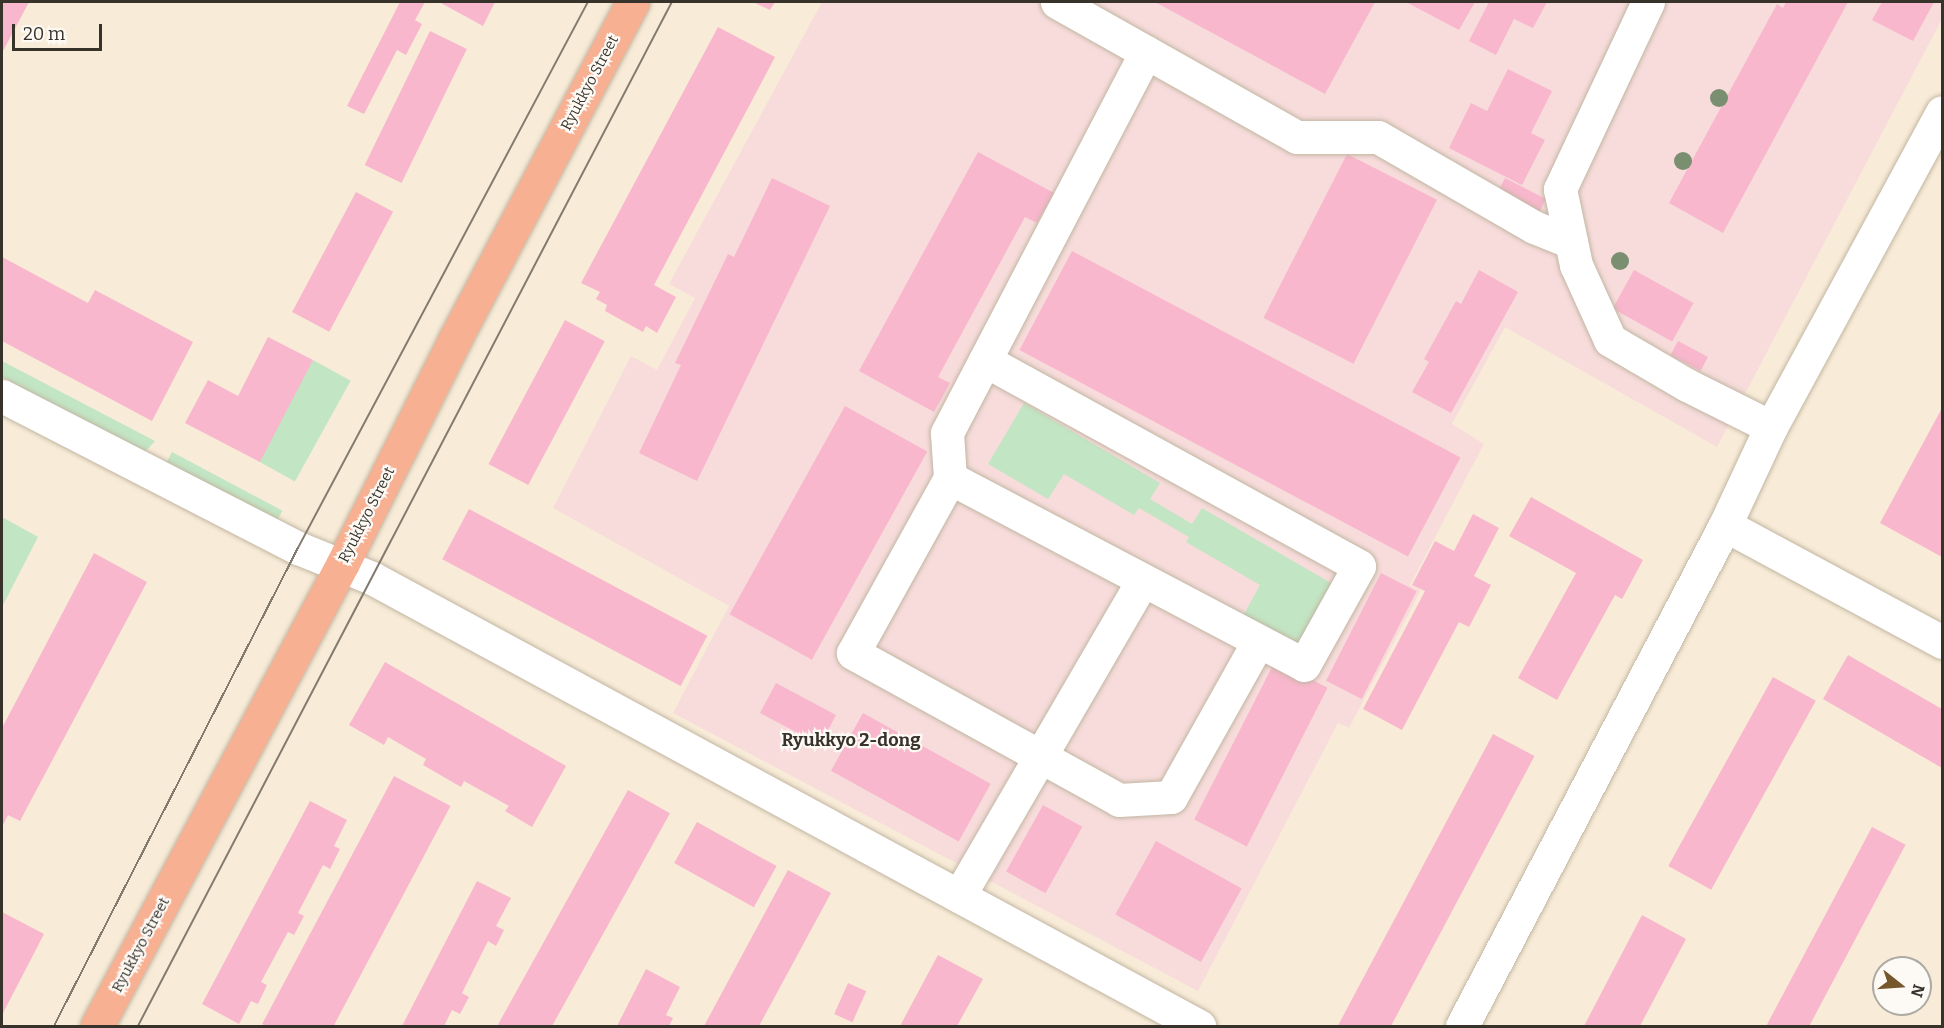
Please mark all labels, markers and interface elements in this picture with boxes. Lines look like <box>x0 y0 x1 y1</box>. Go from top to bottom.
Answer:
scale bar <box>15 12 105 50</box>
text: 20 m <box>23 23 65 45</box>
street label: Ryukkyo Street <box>557 32 623 134</box>
street label: Ryukkyo Street <box>335 464 399 566</box>
district label: Ryukkyo 2-dong <box>781 729 921 751</box>
street label: Ryukkyo Street <box>108 894 174 996</box>
north arrow <box>1872 956 1932 1016</box>
text: N <box>1907 982 1929 1000</box>

